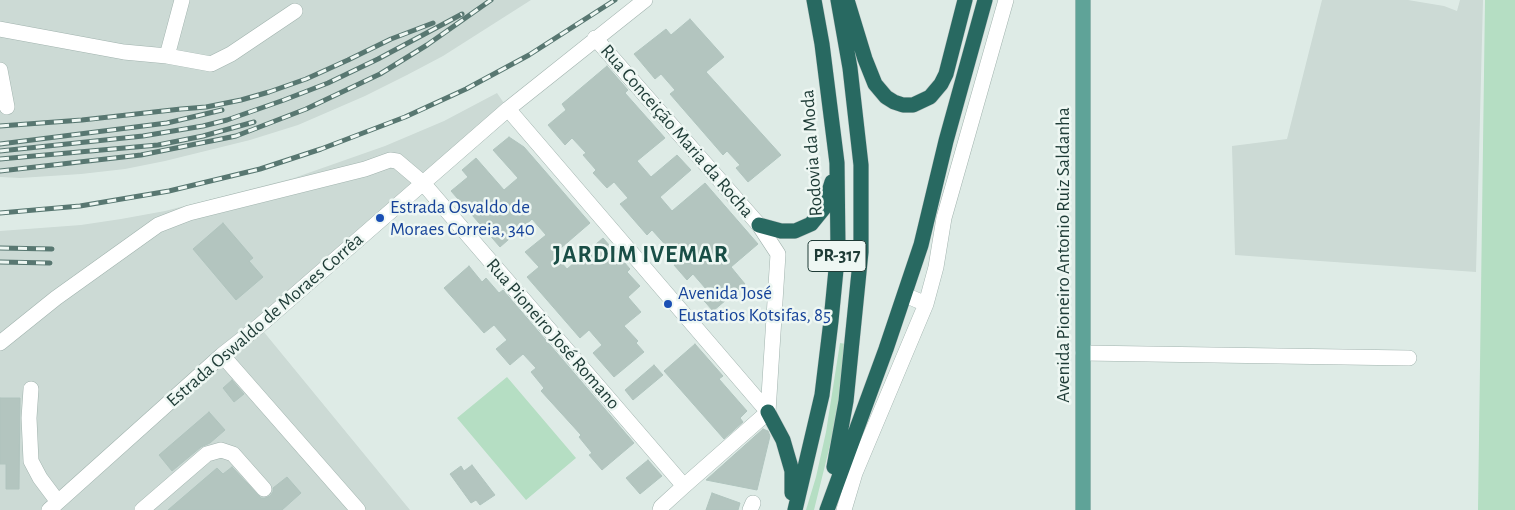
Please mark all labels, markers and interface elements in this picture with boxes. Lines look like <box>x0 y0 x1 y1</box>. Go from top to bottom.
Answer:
street label: Rua Conceição Maria da Rocha <box>596 40 758 222</box>
street label: Rodovia da Moda <box>796 89 828 217</box>
street label: Avenida Pioneiro Antonio Ruiz Saldanha <box>1052 107 1074 403</box>
place label: Estrada Osvaldo de Moraes Correia, 340 <box>390 196 535 240</box>
marker: Estrada Osvaldo de Moraes Correia, 340 <box>374 212 386 224</box>
street label: Estrada Oswaldo de Moraes Corrêa <box>162 228 368 412</box>
road number: PR-317 <box>808 240 866 272</box>
district label: JARDIM IVEMAR <box>551 241 731 269</box>
street label: Rua Pioneiro José Romano <box>481 254 625 414</box>
place label: Avenida José Eustatios Kotsifas, 85 <box>678 282 831 326</box>
marker: Avenida José Eustatios Kotsifas, 85 <box>662 298 674 310</box>

